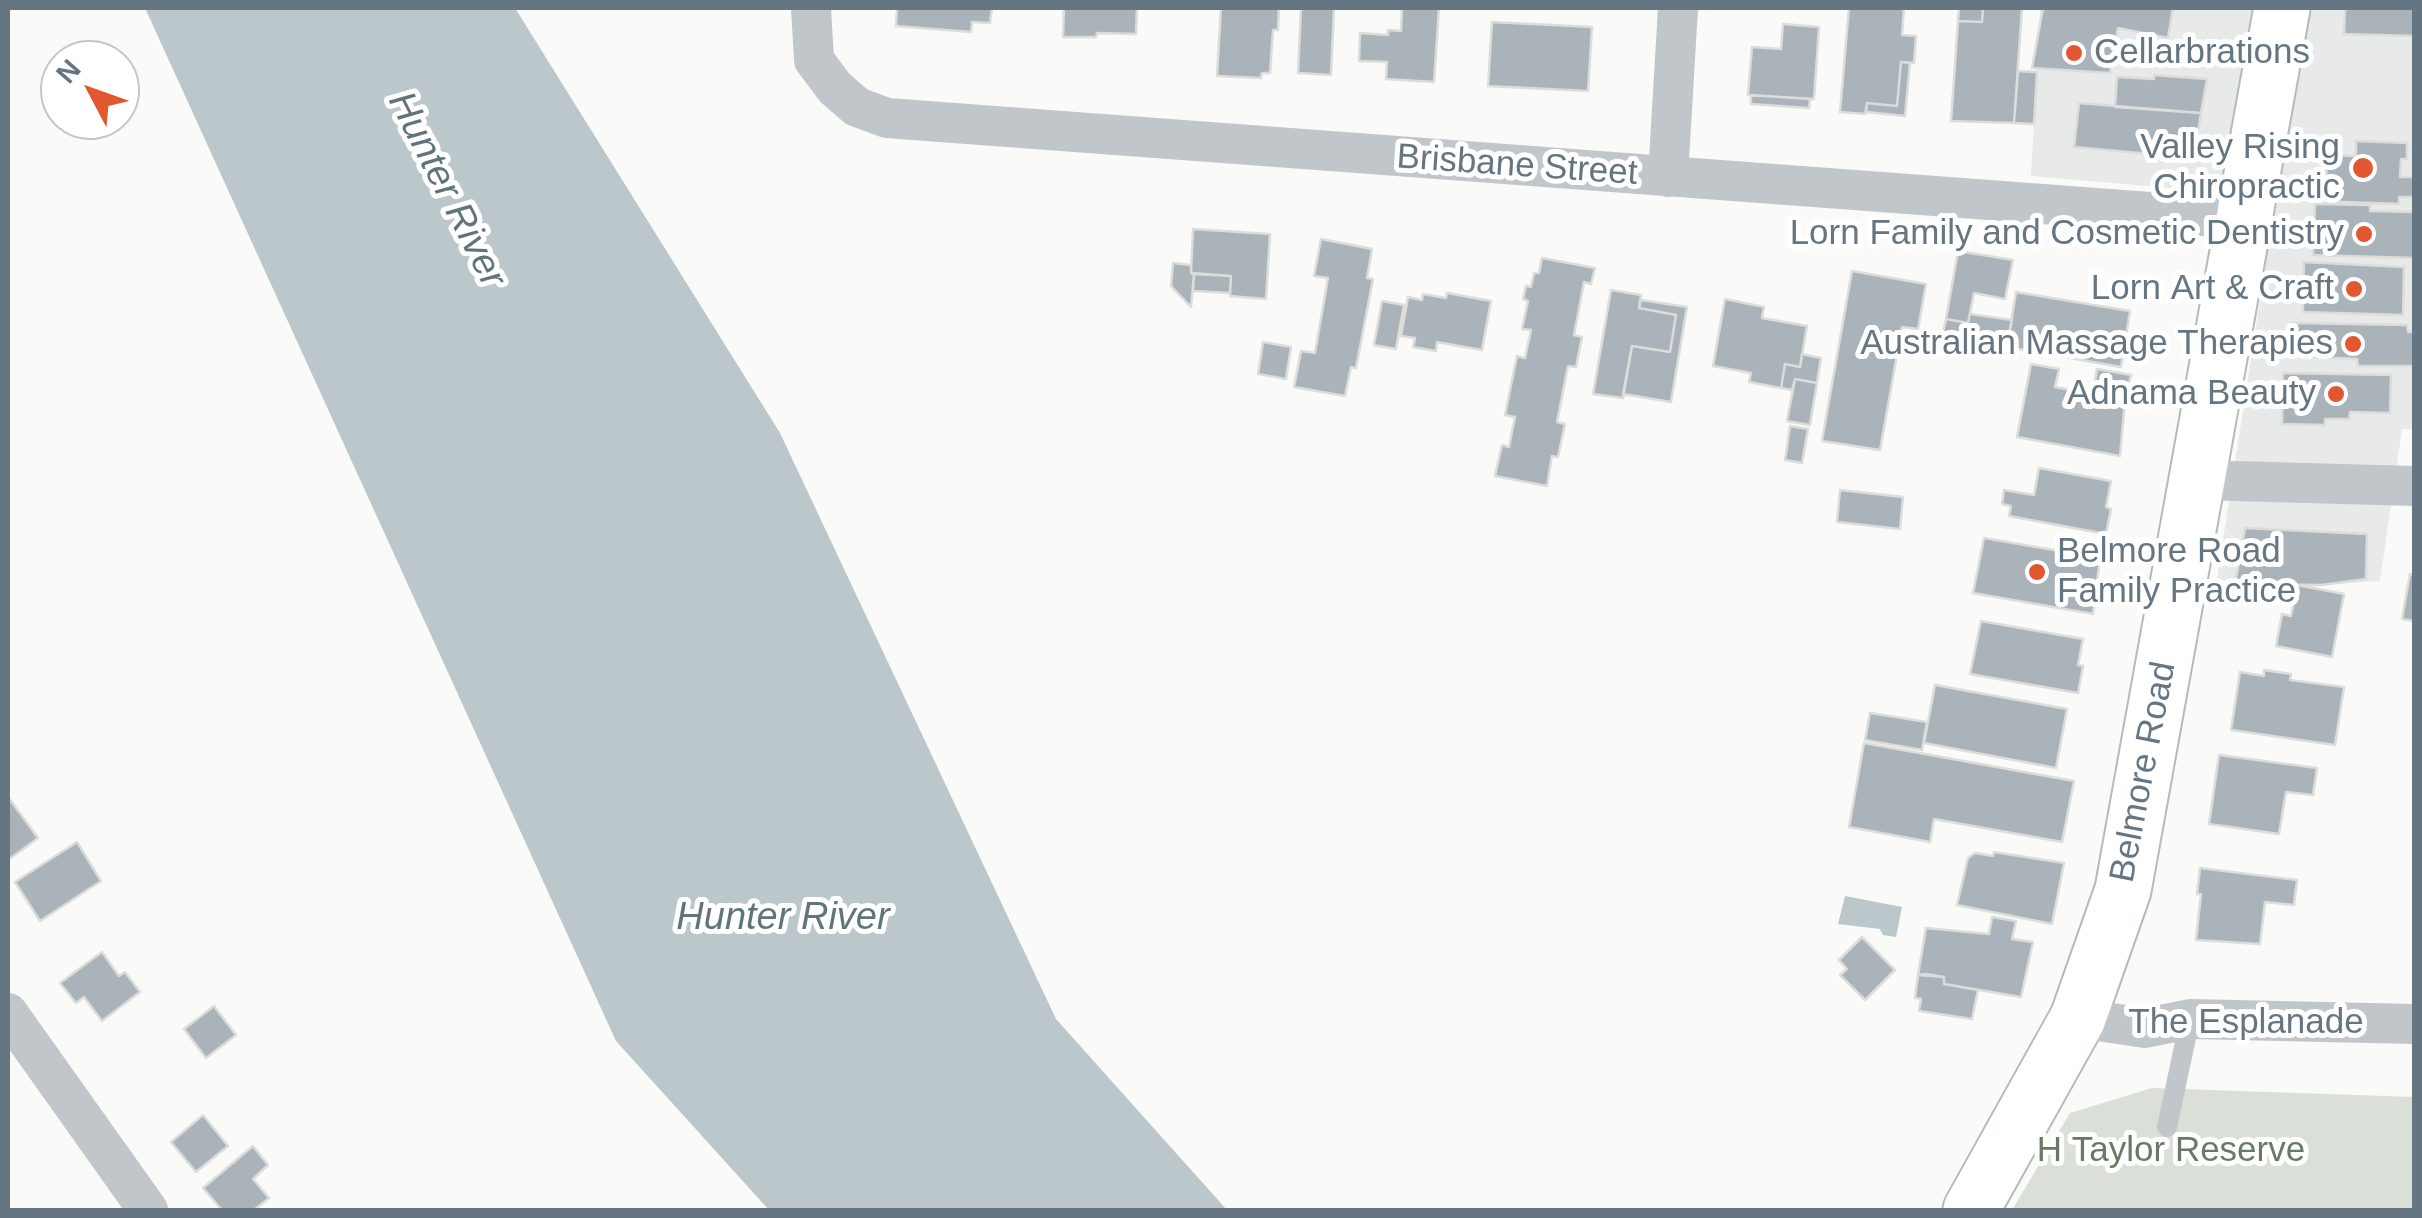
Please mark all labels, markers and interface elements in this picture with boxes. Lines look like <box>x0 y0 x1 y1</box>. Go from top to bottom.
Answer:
place label: Cellarbrations <box>2094 32 2310 74</box>
north arrow <box>40 40 140 140</box>
marker: Cellarbrations <box>2063 42 2085 64</box>
text: N <box>50 54 87 89</box>
water label: Hunter River <box>377 85 515 295</box>
place label: Valley Rising Chiropractic <box>2140 127 2340 209</box>
street label: Brisbane Street <box>1395 137 1639 195</box>
marker: Valley Rising Chiropractic <box>2350 155 2376 181</box>
place label: Lorn Family and Cosmetic Dentistry <box>1790 213 2344 255</box>
marker: Lorn Family and Cosmetic Dentistry <box>2353 223 2375 245</box>
place label: Lorn Art & Craft <box>2091 268 2334 310</box>
marker: Lorn Art & Craft <box>2343 278 2365 300</box>
place label: Australian Massage Therapies <box>1860 323 2333 365</box>
marker: Australian Massage Therapies <box>2342 333 2364 355</box>
place label: Adnama Beauty <box>2067 373 2316 415</box>
marker: Adnama Beauty <box>2325 383 2347 405</box>
place label: Belmore Road Family Practice <box>2057 531 2296 613</box>
marker: Belmore Road Family Practice <box>2026 561 2048 583</box>
street label: Belmore Road <box>2102 658 2186 886</box>
water label: Hunter River <box>676 895 890 941</box>
street label: The Esplanade <box>2128 1002 2364 1044</box>
park label: H Taylor Reserve <box>2037 1130 2305 1172</box>

